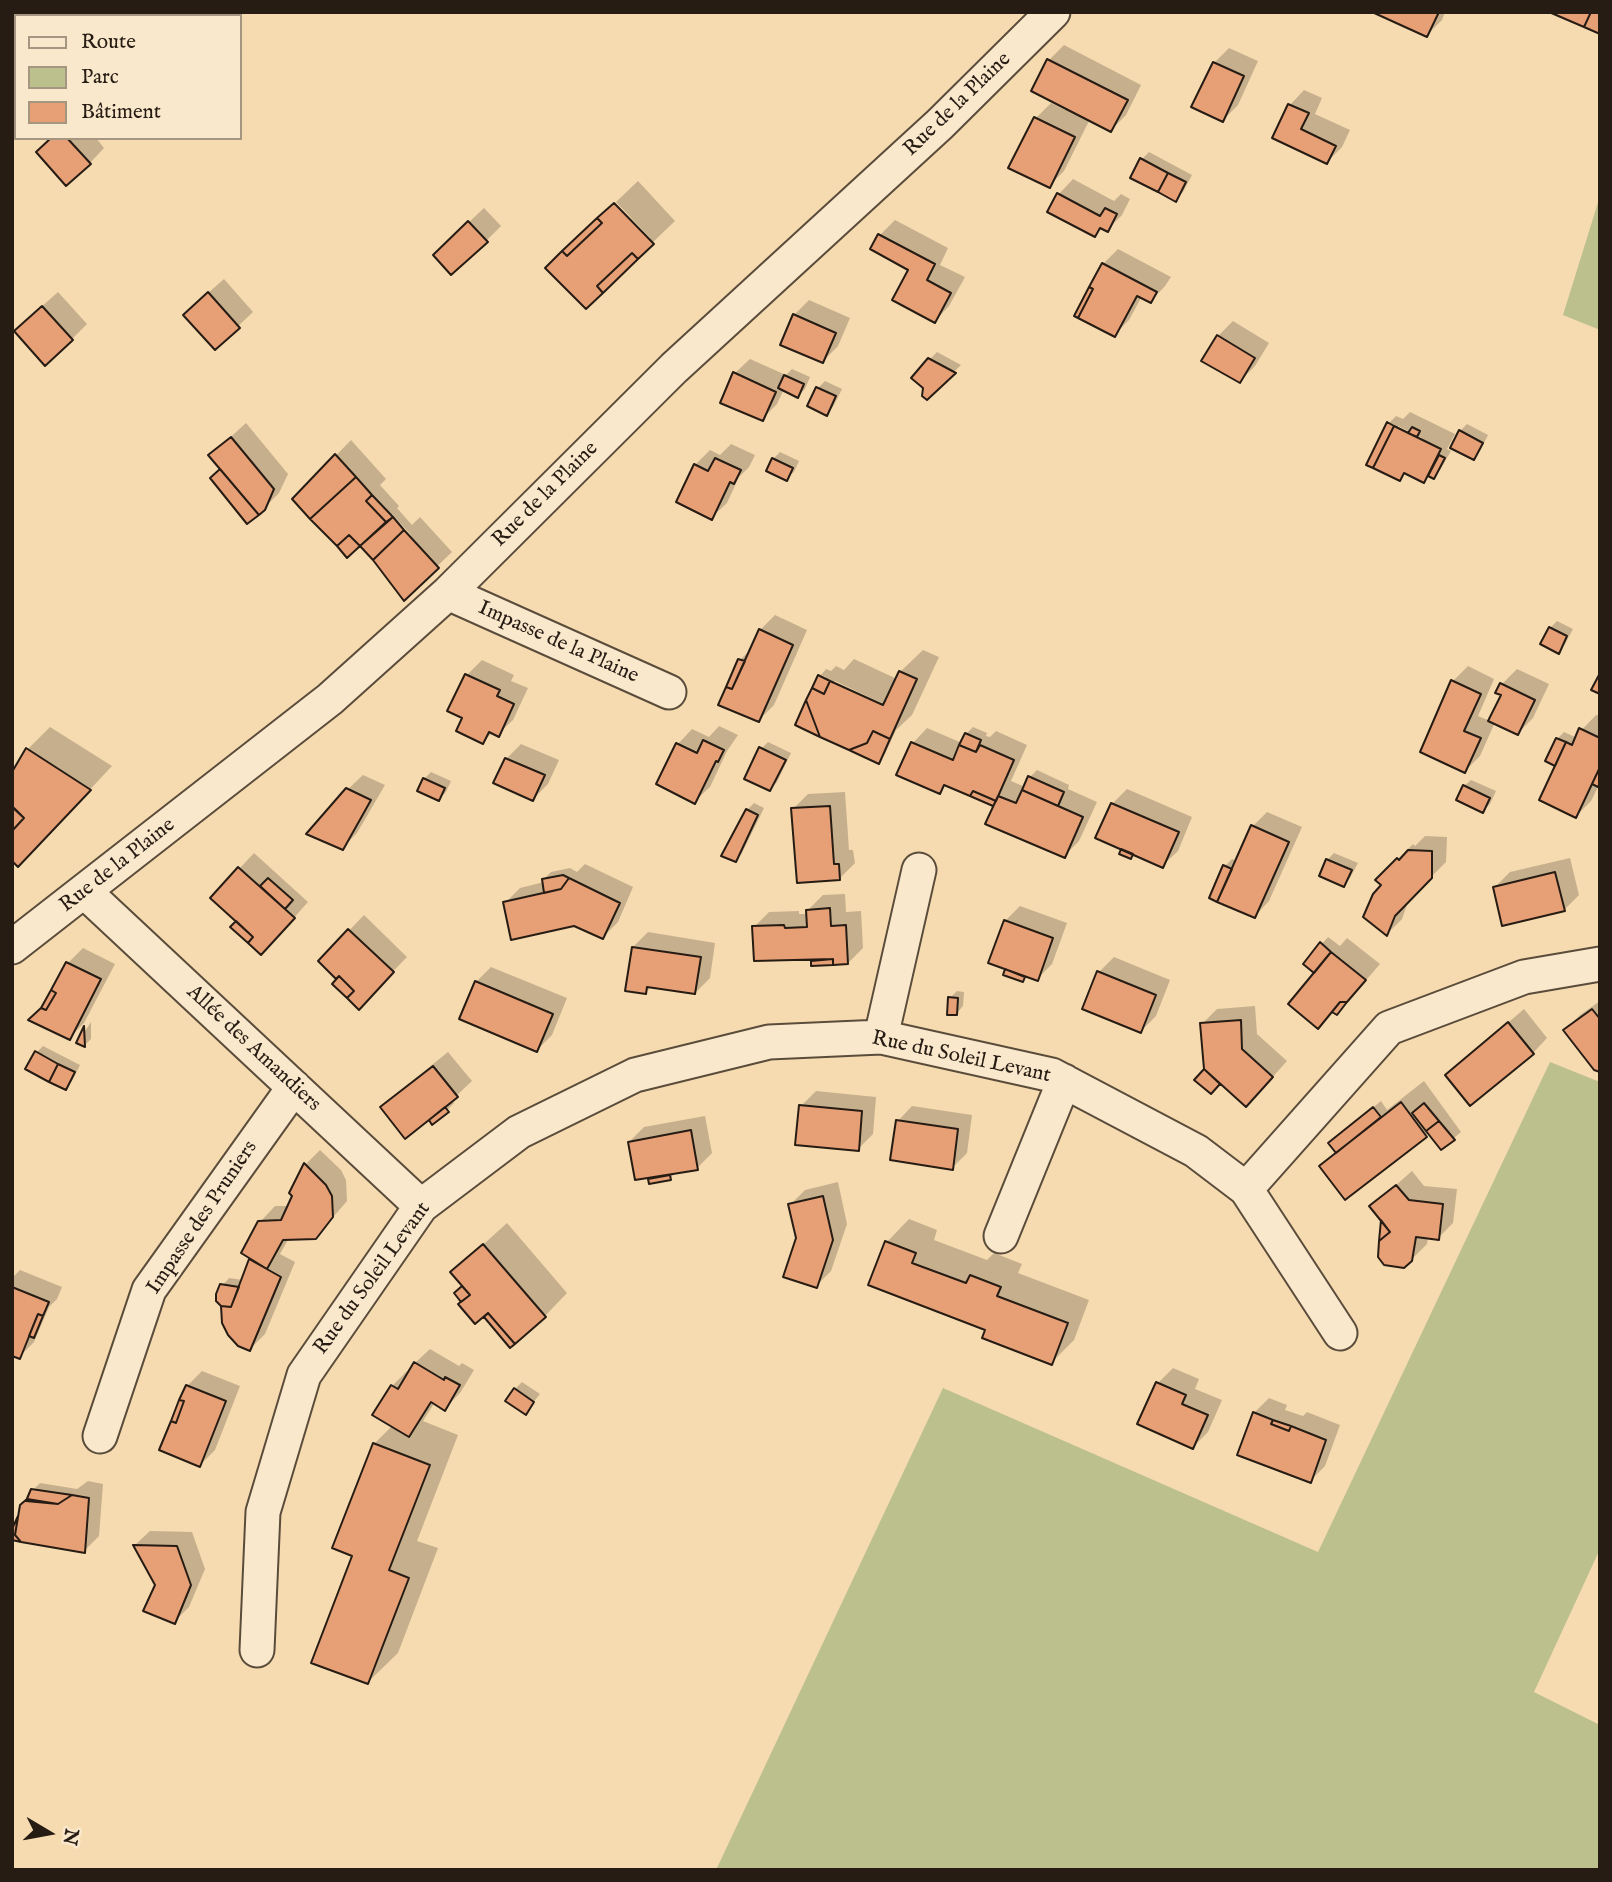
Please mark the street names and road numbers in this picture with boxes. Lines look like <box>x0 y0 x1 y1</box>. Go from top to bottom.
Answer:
street label: Rue de la Plaine <box>899 48 1017 162</box>
street label: Rue de la Plaine <box>488 437 604 553</box>
street label: Impasse de la Plaine <box>474 596 642 690</box>
street label: Rue de la Plaine <box>55 813 181 919</box>
street label: Allée des Amandiers <box>181 980 325 1118</box>
street label: Rue du Soleil Levant <box>869 1027 1053 1089</box>
street label: Impasse des Pruniers <box>142 1136 264 1300</box>
street label: Rue du Soleil Levant <box>309 1198 437 1360</box>

